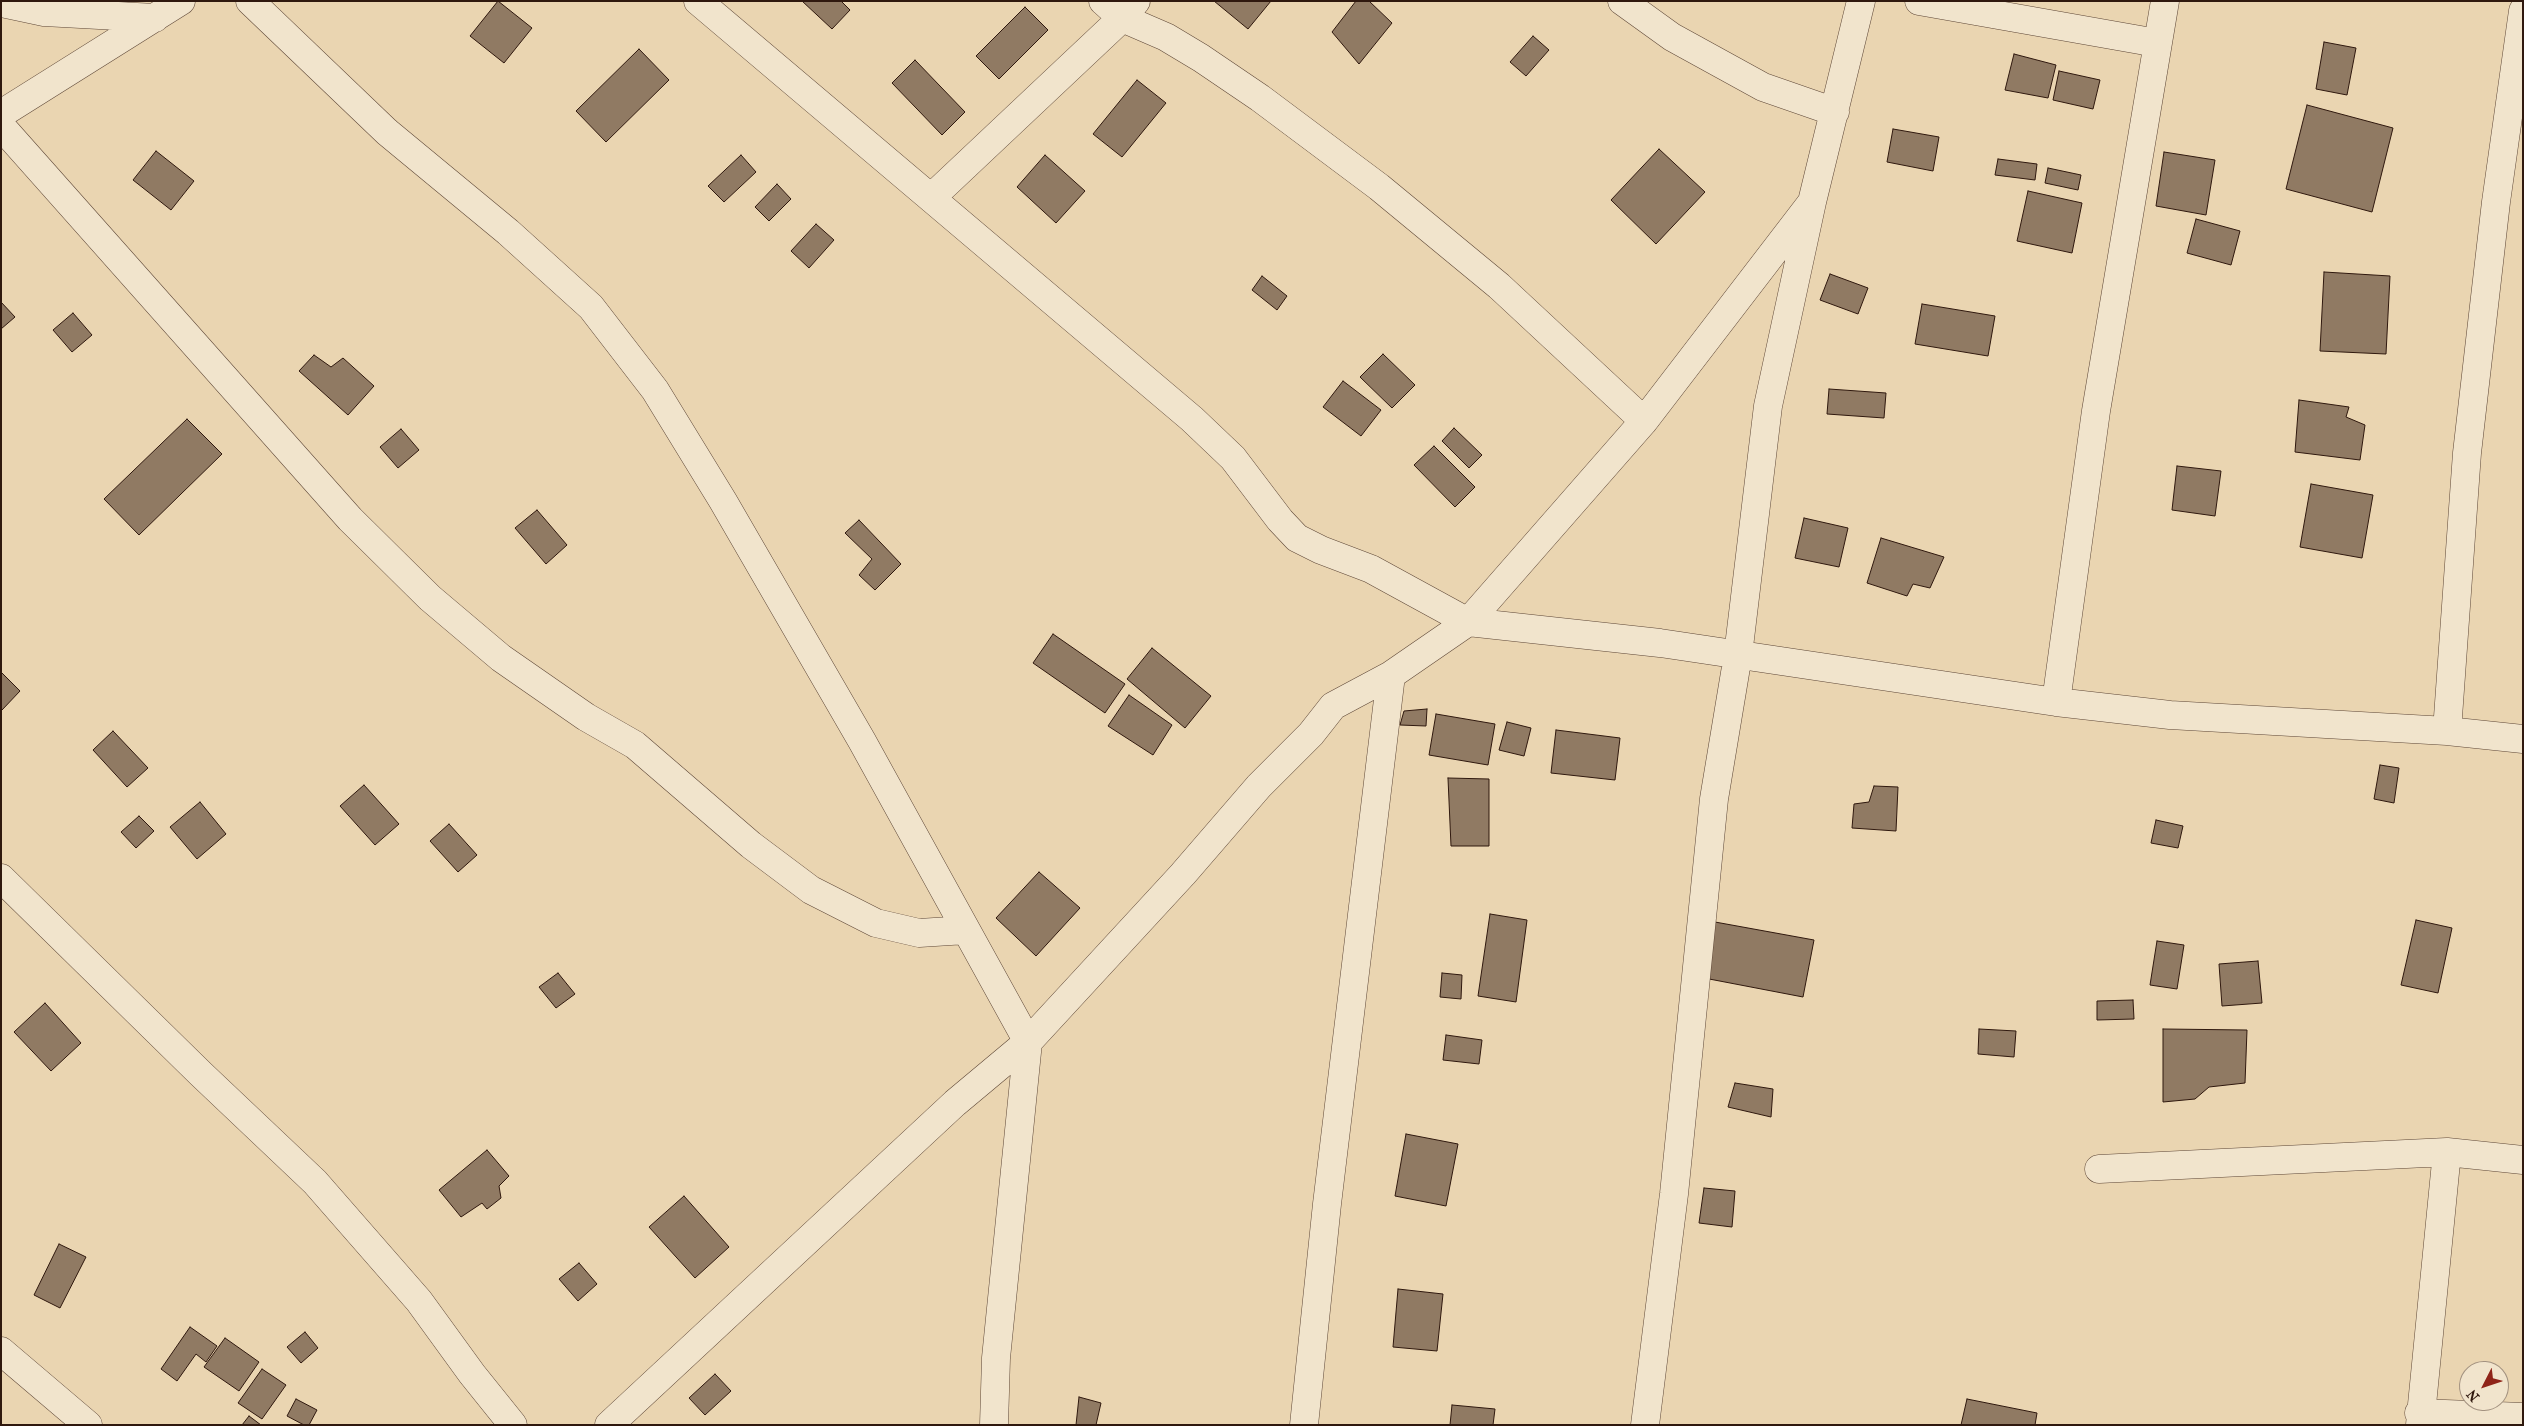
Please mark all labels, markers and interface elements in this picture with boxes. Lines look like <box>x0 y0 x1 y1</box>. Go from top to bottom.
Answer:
north arrow <box>2459 1361 2509 1411</box>
text: N <box>2463 1386 2483 1405</box>

